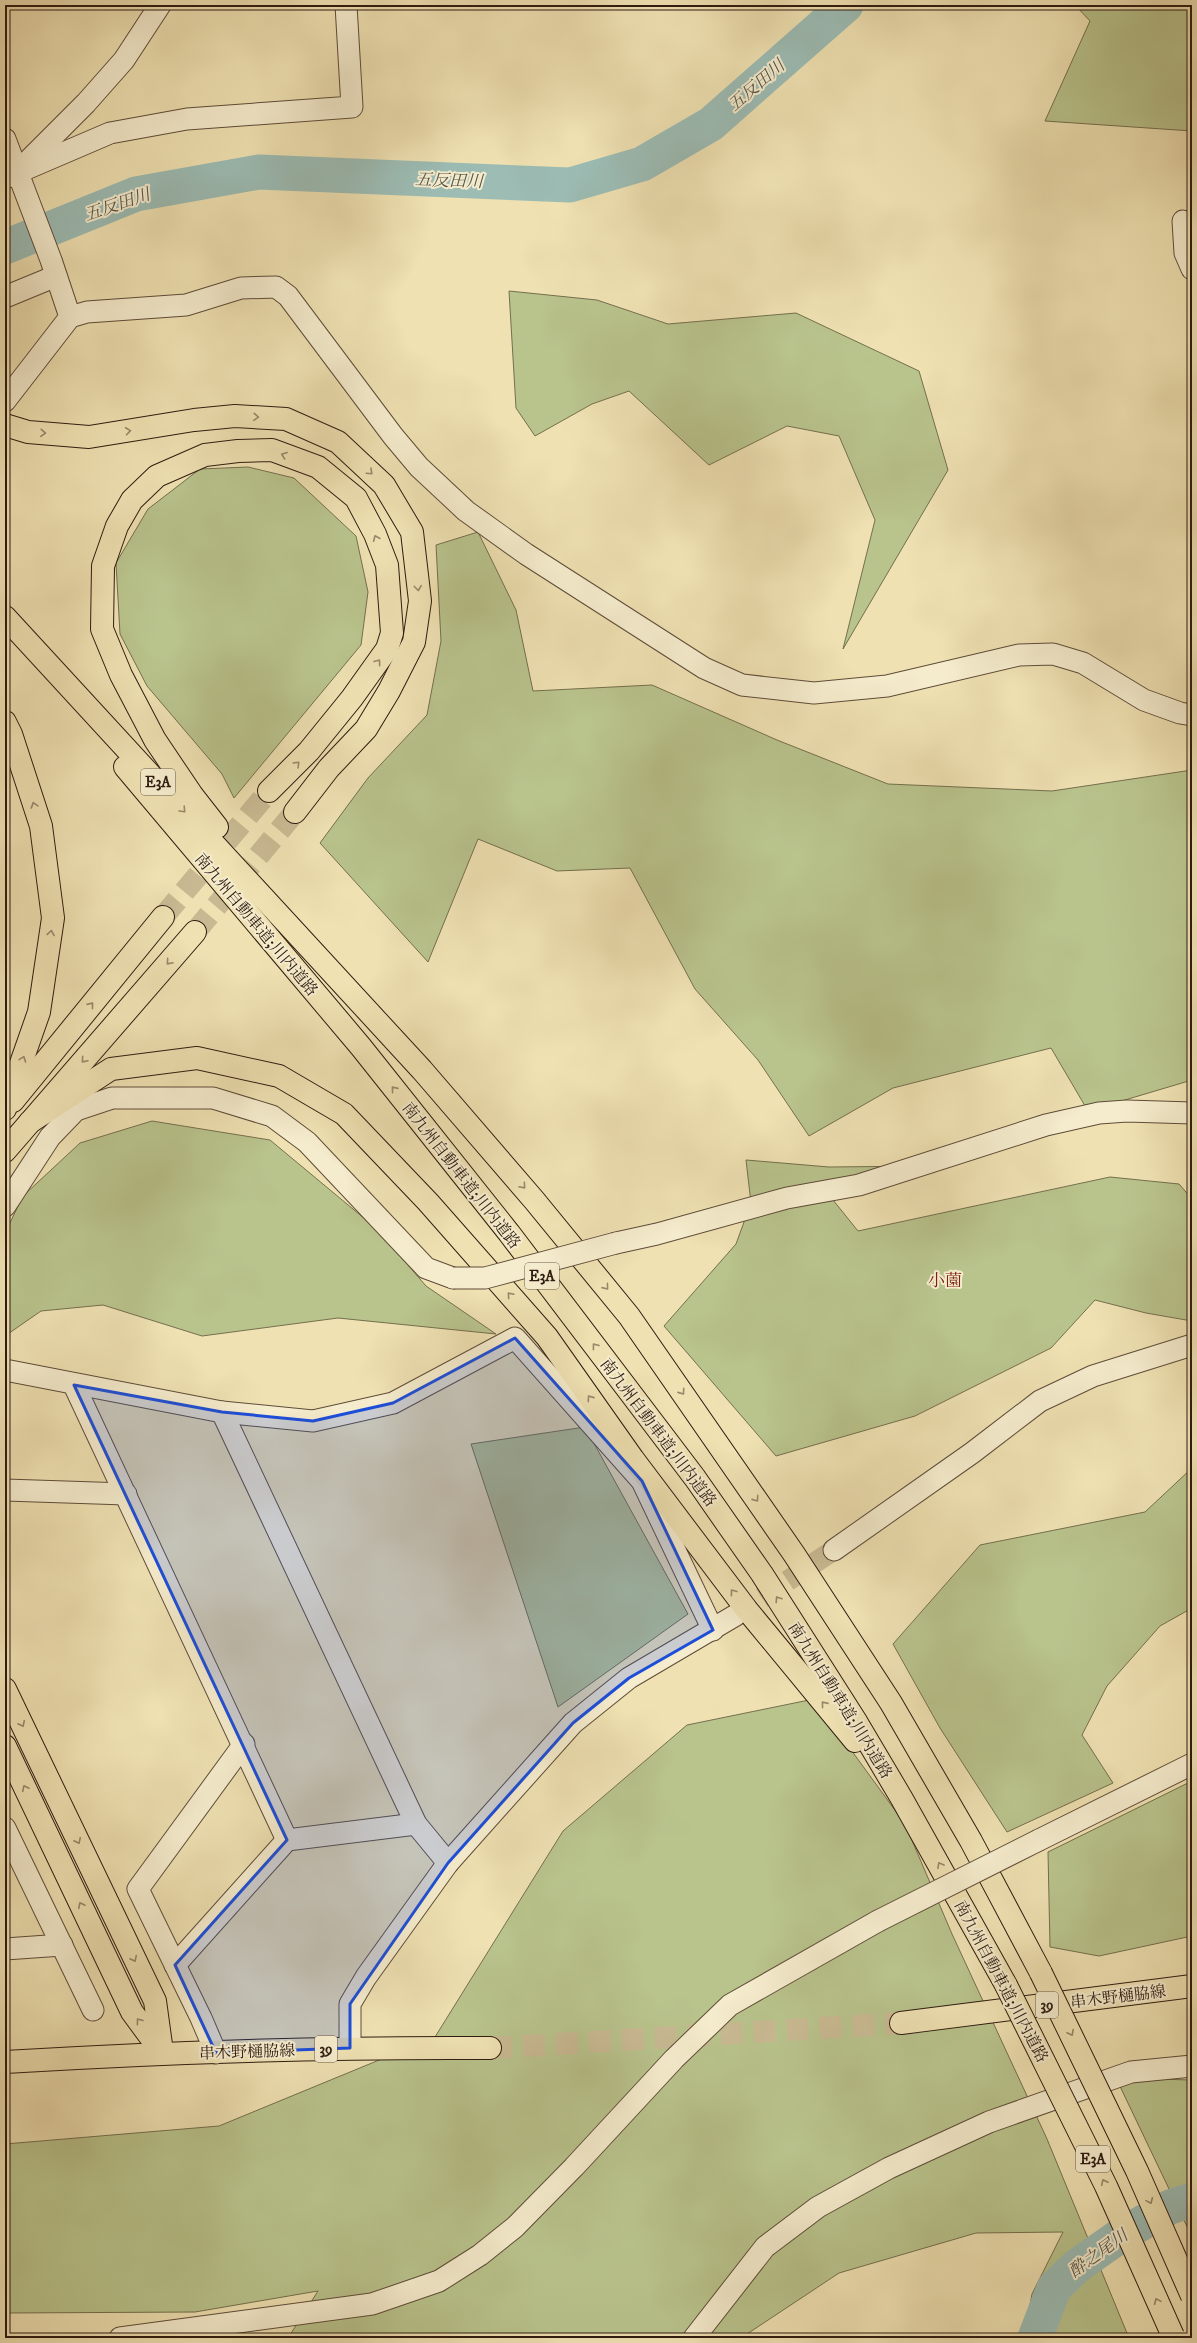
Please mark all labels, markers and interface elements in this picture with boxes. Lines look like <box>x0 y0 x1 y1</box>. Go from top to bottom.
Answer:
water label: 五反田川 <box>724 54 791 116</box>
water label: 五反田川 <box>415 169 485 193</box>
water label: 五反田川 <box>82 183 155 226</box>
one-way arrow <box>253 413 259 422</box>
one-way arrow <box>124 427 131 436</box>
one-way arrow <box>40 429 46 438</box>
one-way arrow <box>281 451 288 459</box>
one-way arrow <box>365 467 373 475</box>
one-way arrow <box>373 535 381 542</box>
one-way arrow <box>414 584 423 591</box>
one-way arrow <box>373 659 381 666</box>
one-way arrow <box>292 761 300 769</box>
road number: E3A <box>141 769 175 795</box>
one-way arrow <box>30 802 39 809</box>
one-way arrow <box>179 805 186 813</box>
street label: 南九州自動車道;川内道路 <box>190 849 322 1000</box>
one-way arrow <box>46 930 55 936</box>
one-way arrow <box>167 957 174 964</box>
one-way arrow <box>87 1003 94 1010</box>
one-way arrow <box>81 1055 89 1063</box>
one-way arrow <box>18 1056 26 1063</box>
one-way arrow <box>392 1087 399 1094</box>
street label: 南九州自動車道;川内道路 <box>398 1098 525 1253</box>
one-way arrow <box>519 1182 526 1189</box>
road number: E3A <box>525 1263 559 1289</box>
district label: 小薗 <box>928 1270 962 1292</box>
one-way arrow <box>601 1282 608 1290</box>
one-way arrow <box>508 1292 515 1300</box>
one-way arrow <box>592 1343 600 1350</box>
street label: 南九州自動車道;川内道路 <box>596 1354 721 1511</box>
one-way arrow <box>677 1388 685 1395</box>
one-way arrow <box>588 1395 595 1402</box>
one-way arrow <box>751 1495 759 1502</box>
one-way arrow <box>731 1590 738 1597</box>
one-way arrow <box>775 1596 783 1603</box>
street label: 南九州自動車道;川内道路 <box>784 1619 897 1782</box>
one-way arrow <box>822 1702 829 1709</box>
one-way arrow <box>17 1720 25 1728</box>
one-way arrow <box>22 1785 30 1792</box>
one-way arrow <box>73 1837 81 1845</box>
one-way arrow <box>937 1862 944 1869</box>
street label: 南九州自動車道;川内道路 <box>950 1897 1052 2066</box>
one-way arrow <box>78 1902 86 1909</box>
one-way arrow <box>129 1954 137 1962</box>
street label: 串木野樋脇線 <box>1069 1981 1167 2013</box>
road number: 39 <box>1036 1992 1058 2018</box>
one-way arrow <box>137 2019 144 2026</box>
one-way arrow <box>1067 2028 1074 2036</box>
road number: 39 <box>315 2036 337 2062</box>
street label: 串木野樋脇線 <box>199 2040 295 2064</box>
road number: E3A <box>1076 2146 1110 2172</box>
one-way arrow <box>1101 2179 1109 2186</box>
one-way arrow <box>1146 2197 1154 2204</box>
water label: 酔之尾川 <box>1065 2224 1134 2283</box>
one-way arrow <box>1154 2297 1162 2305</box>

